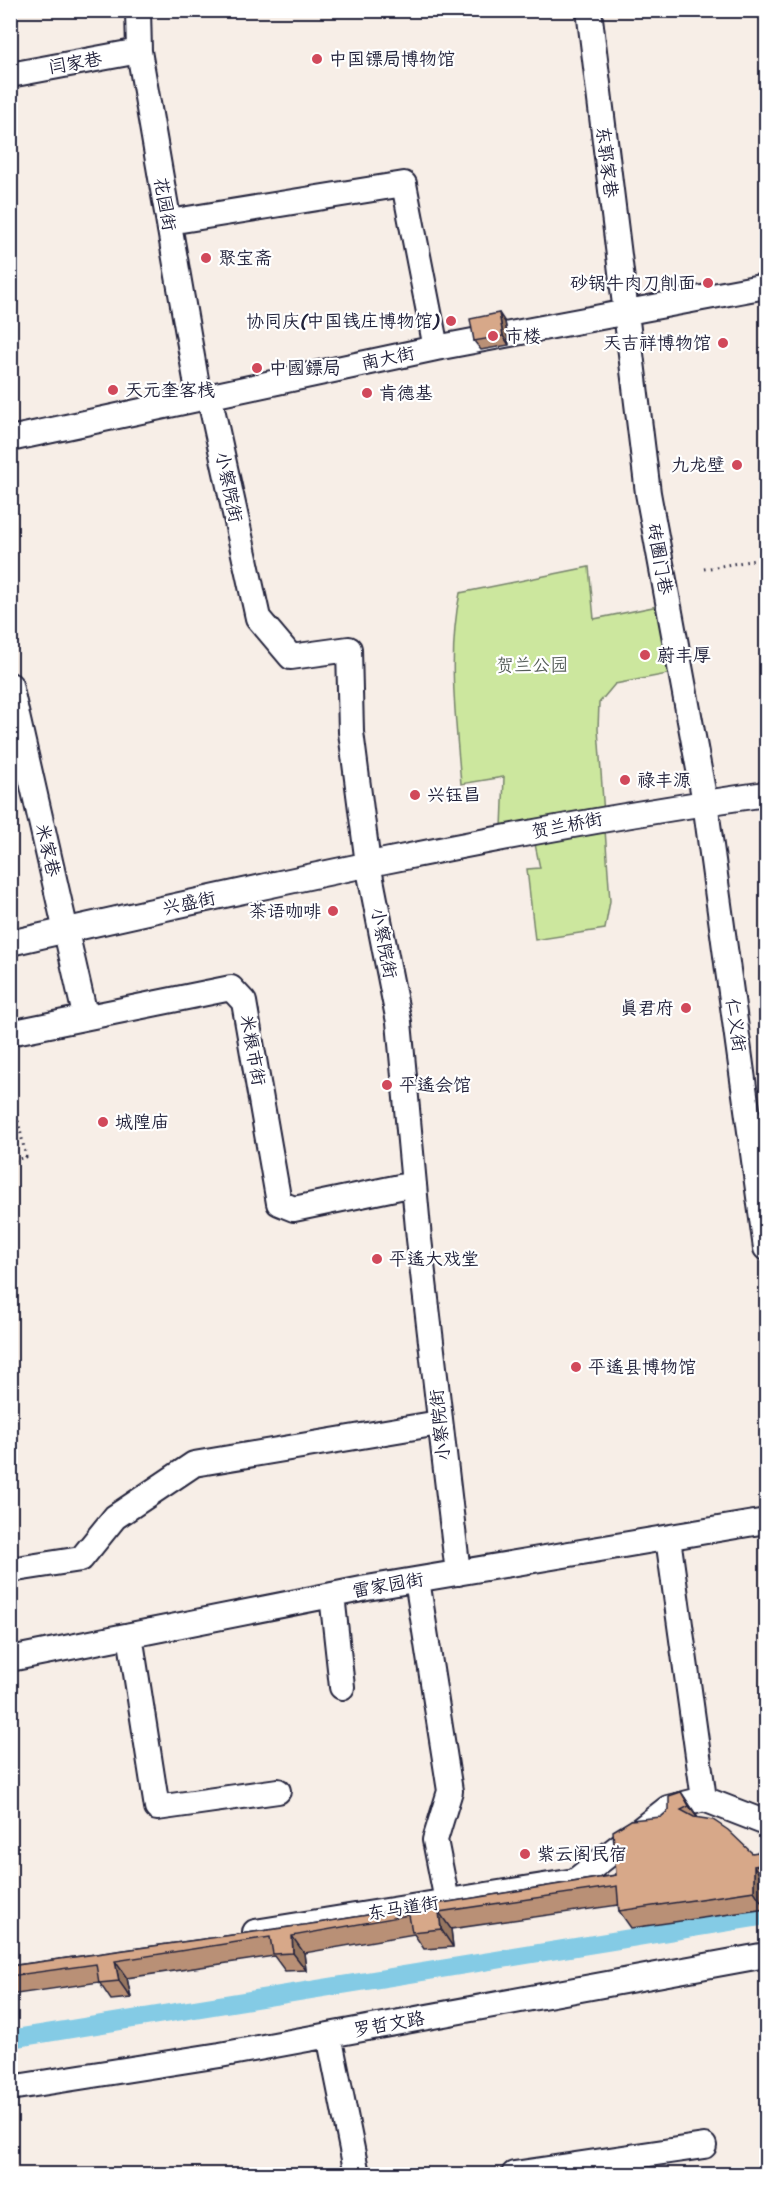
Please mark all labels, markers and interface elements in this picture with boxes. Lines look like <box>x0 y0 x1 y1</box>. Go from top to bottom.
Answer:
street label: 闫家巷 <box>46 43 104 83</box>
place label: 中国镖局博物馆 <box>329 43 455 75</box>
marker: 中国镖局博物馆 <box>310 52 324 66</box>
street label: 东郭家巷 <box>587 124 627 200</box>
street label: 花园街 <box>145 175 185 233</box>
place label: 聚宝斋 <box>218 242 272 274</box>
marker: 聚宝斋 <box>199 251 213 265</box>
place label: 砂锅牛肉刀削面 <box>570 267 696 299</box>
marker: 砂锅牛肉刀削面 <box>701 276 715 290</box>
place label: 协同庆(中国钱庄博物馆) <box>246 305 441 337</box>
marker: 协同庆(中国钱庄博物馆) <box>444 314 458 328</box>
place label: 市楼 <box>505 320 541 352</box>
place label: 天吉祥博物馆 <box>603 327 711 359</box>
marker: 市楼 <box>486 329 500 343</box>
marker: 天吉祥博物馆 <box>716 336 730 350</box>
street label: 南大街 <box>358 337 418 379</box>
place label: 中國鏢局 <box>269 352 341 384</box>
marker: 中國鏢局 <box>250 361 264 375</box>
place label: 天元奎客栈 <box>125 374 215 406</box>
place label: 肯德基 <box>379 377 433 409</box>
marker: 天元奎客栈 <box>106 383 120 397</box>
marker: 肯德基 <box>360 386 374 400</box>
street label: 小察院街 <box>206 448 252 526</box>
place label: 九龙壁 <box>671 449 725 481</box>
marker: 九龙壁 <box>730 458 744 472</box>
street label: 砖圈门巷 <box>638 521 682 597</box>
place label: 蔚丰厚 <box>657 639 711 671</box>
marker: 蔚丰厚 <box>638 648 652 662</box>
park label: 贺兰公园 <box>496 649 568 681</box>
place label: 禄丰源 <box>637 764 691 796</box>
marker: 禄丰源 <box>618 773 632 787</box>
place label: 兴钰昌 <box>427 779 481 811</box>
marker: 兴钰昌 <box>408 788 422 802</box>
street label: 贺兰桥街 <box>529 802 605 848</box>
street label: 米家巷 <box>26 820 70 880</box>
street label: 兴盛街 <box>159 882 219 924</box>
place label: 茶语咖啡 <box>249 895 321 927</box>
marker: 茶语咖啡 <box>326 904 340 918</box>
street label: 小察院街 <box>361 905 407 981</box>
place label: 真君府 <box>620 992 674 1024</box>
street label: 仁义街 <box>716 996 756 1054</box>
marker: 真君府 <box>679 1001 693 1015</box>
street label: 米粮市街 <box>231 1012 275 1088</box>
place label: 平遥会馆 <box>399 1069 471 1101</box>
marker: 平遥会馆 <box>380 1078 394 1092</box>
place label: 城隍庙 <box>115 1106 169 1138</box>
marker: 城隍庙 <box>96 1115 110 1129</box>
place label: 平遥大戏堂 <box>389 1243 479 1275</box>
marker: 平遥大戏堂 <box>370 1252 384 1266</box>
place label: 平遥县博物馆 <box>588 1351 696 1383</box>
marker: 平遥县博物馆 <box>569 1360 583 1374</box>
street label: 小察院街 <box>420 1388 460 1462</box>
street label: 雷家园街 <box>350 1563 426 1607</box>
place label: 紫云阁民宿 <box>537 1838 627 1870</box>
marker: 紫云阁民宿 <box>518 1847 532 1861</box>
street label: 东马道街 <box>365 1887 441 1929</box>
street label: 罗哲文路 <box>351 2002 427 2046</box>

